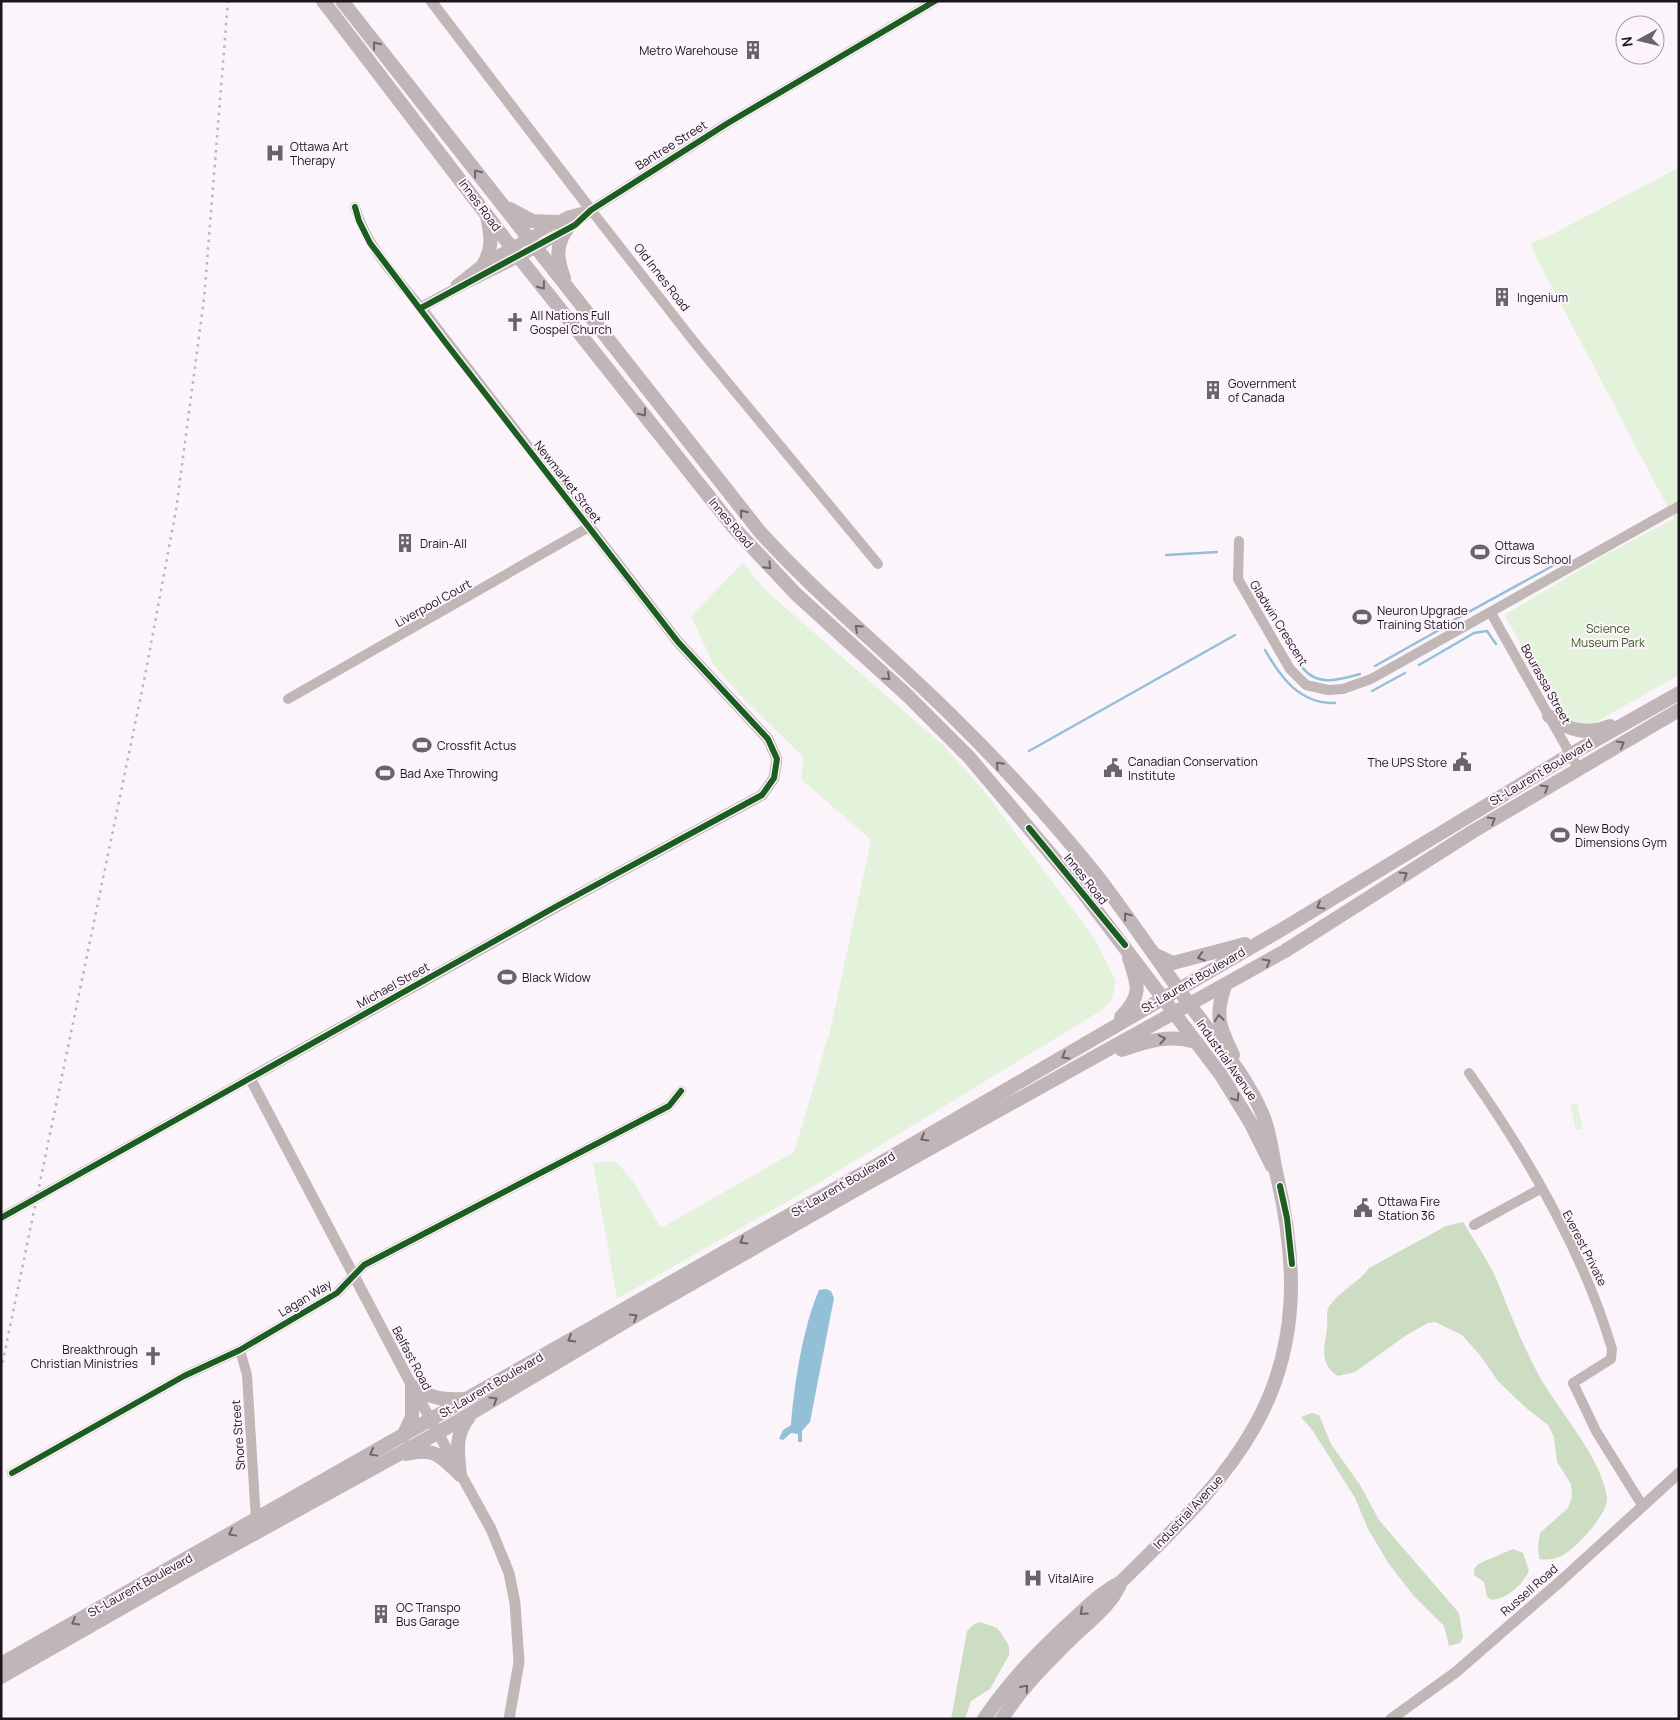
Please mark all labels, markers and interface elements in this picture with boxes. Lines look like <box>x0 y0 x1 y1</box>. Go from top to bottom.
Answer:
north arrow <box>1615 15 1665 65</box>
text: N <box>1617 36 1637 48</box>
building icon: Metro Warehouse <box>742 39 764 61</box>
one-way arrow <box>374 42 382 51</box>
place label: Metro Warehouse <box>639 42 738 59</box>
street label: Bantree Street <box>632 116 710 174</box>
place label: Ottawa Art Therapy <box>290 138 349 169</box>
hospital icon: Ottawa Art Therapy <box>264 142 286 164</box>
one-way arrow <box>474 170 482 179</box>
street label: Innes Road <box>455 175 505 235</box>
street label: Old Innes Road <box>630 239 694 315</box>
one-way arrow <box>537 280 546 289</box>
building icon: Ingenium <box>1491 286 1513 308</box>
place label: Ingenium <box>1517 289 1568 306</box>
place label: All Nations Full Gospel Church <box>530 307 612 338</box>
church icon: All Nations Full Gospel Church <box>504 311 526 333</box>
place label: Government of Canada <box>1228 375 1297 406</box>
building icon: Government of Canada <box>1202 379 1224 401</box>
one-way arrow <box>637 407 645 416</box>
street label: Newmarket Street <box>530 437 606 527</box>
street label: Innes Road <box>705 494 757 552</box>
one-way arrow <box>740 509 749 518</box>
building icon: Drain-All <box>394 532 416 554</box>
place label: Drain-All <box>420 535 467 552</box>
place label: Ottawa Circus School <box>1495 537 1571 568</box>
sports icon: Ottawa Circus School <box>1469 541 1491 563</box>
one-way arrow <box>762 560 771 569</box>
street label: Liverpool Court <box>392 575 474 631</box>
street label: Gladwin Crescent <box>1246 577 1312 669</box>
place label: Neuron Upgrade Training Station <box>1377 602 1468 633</box>
sports icon: Neuron Upgrade Training Station <box>1351 606 1373 628</box>
park label: Science Museum Park <box>1571 620 1646 651</box>
one-way arrow <box>854 625 863 634</box>
street label: Bourassa Street <box>1517 641 1575 727</box>
one-way arrow <box>881 671 890 680</box>
sports icon: Crossfit Actus <box>411 734 433 756</box>
street label: St-Laurent Boulevard <box>1486 734 1596 810</box>
place label: Crossfit Actus <box>437 737 516 754</box>
one-way arrow <box>1615 740 1624 750</box>
public building icon: The UPS Store <box>1451 751 1473 773</box>
place label: Canadian Conservation Institute <box>1128 753 1258 784</box>
place label: The UPS Store <box>1368 754 1447 771</box>
public building icon: Canadian Conservation Institute <box>1102 757 1124 779</box>
sports icon: Bad Axe Throwing <box>374 762 396 784</box>
one-way arrow <box>996 762 1005 771</box>
place label: Bad Axe Throwing <box>400 765 498 782</box>
one-way arrow <box>1540 784 1549 794</box>
one-way arrow <box>1486 817 1495 827</box>
place label: New Body Dimensions Gym <box>1575 820 1667 851</box>
sports icon: New Body Dimensions Gym <box>1549 824 1571 846</box>
street label: Innes Road <box>1060 850 1112 908</box>
one-way arrow <box>1398 872 1407 882</box>
one-way arrow <box>1317 900 1326 910</box>
one-way arrow <box>1124 913 1132 922</box>
street label: St-Laurent Boulevard <box>1138 943 1248 1017</box>
one-way arrow <box>1198 952 1206 962</box>
street label: Michael Street <box>354 958 433 1012</box>
one-way arrow <box>1262 958 1271 968</box>
sports icon: Black Widow <box>496 966 518 988</box>
place label: Black Widow <box>522 969 591 986</box>
one-way arrow <box>1214 1013 1225 1021</box>
street label: Industrial Avenue <box>1193 1016 1261 1104</box>
one-way arrow <box>1159 1034 1167 1045</box>
one-way arrow <box>1061 1050 1070 1060</box>
one-way arrow <box>1230 1093 1240 1102</box>
one-way arrow <box>921 1131 930 1141</box>
street label: St-Laurent Boulevard <box>788 1147 898 1221</box>
place label: Ottawa Fire Station 36 <box>1378 1193 1440 1224</box>
public building icon: Ottawa Fire Station 36 <box>1352 1197 1374 1219</box>
street label: Everest Private <box>1559 1207 1611 1289</box>
one-way arrow <box>739 1235 748 1245</box>
street label: Lagan Way <box>275 1275 335 1321</box>
one-way arrow <box>628 1313 637 1323</box>
street label: Belfast Road <box>388 1323 436 1393</box>
one-way arrow <box>568 1333 577 1343</box>
place label: Breakthrough Christian Ministries <box>31 1341 138 1372</box>
church icon: Breakthrough Christian Ministries <box>142 1345 164 1367</box>
street label: St-Laurent Boulevard <box>436 1348 546 1422</box>
one-way arrow <box>489 1397 498 1407</box>
street label: Shore Street <box>227 1399 249 1471</box>
one-way arrow <box>369 1447 378 1457</box>
street label: Industrial Avenue <box>1149 1471 1227 1553</box>
one-way arrow <box>228 1527 237 1537</box>
street label: St-Laurent Boulevard <box>85 1549 195 1621</box>
street label: Russell Road <box>1497 1560 1561 1620</box>
hospital icon: VitalAire <box>1022 1567 1044 1589</box>
place label: VitalAire <box>1048 1570 1094 1587</box>
place label: OC Transpo Bus Garage <box>396 1599 461 1630</box>
building icon: OC Transpo Bus Garage <box>370 1603 392 1625</box>
one-way arrow <box>1079 1606 1088 1615</box>
one-way arrow <box>71 1616 80 1626</box>
one-way arrow <box>1019 1685 1028 1694</box>

